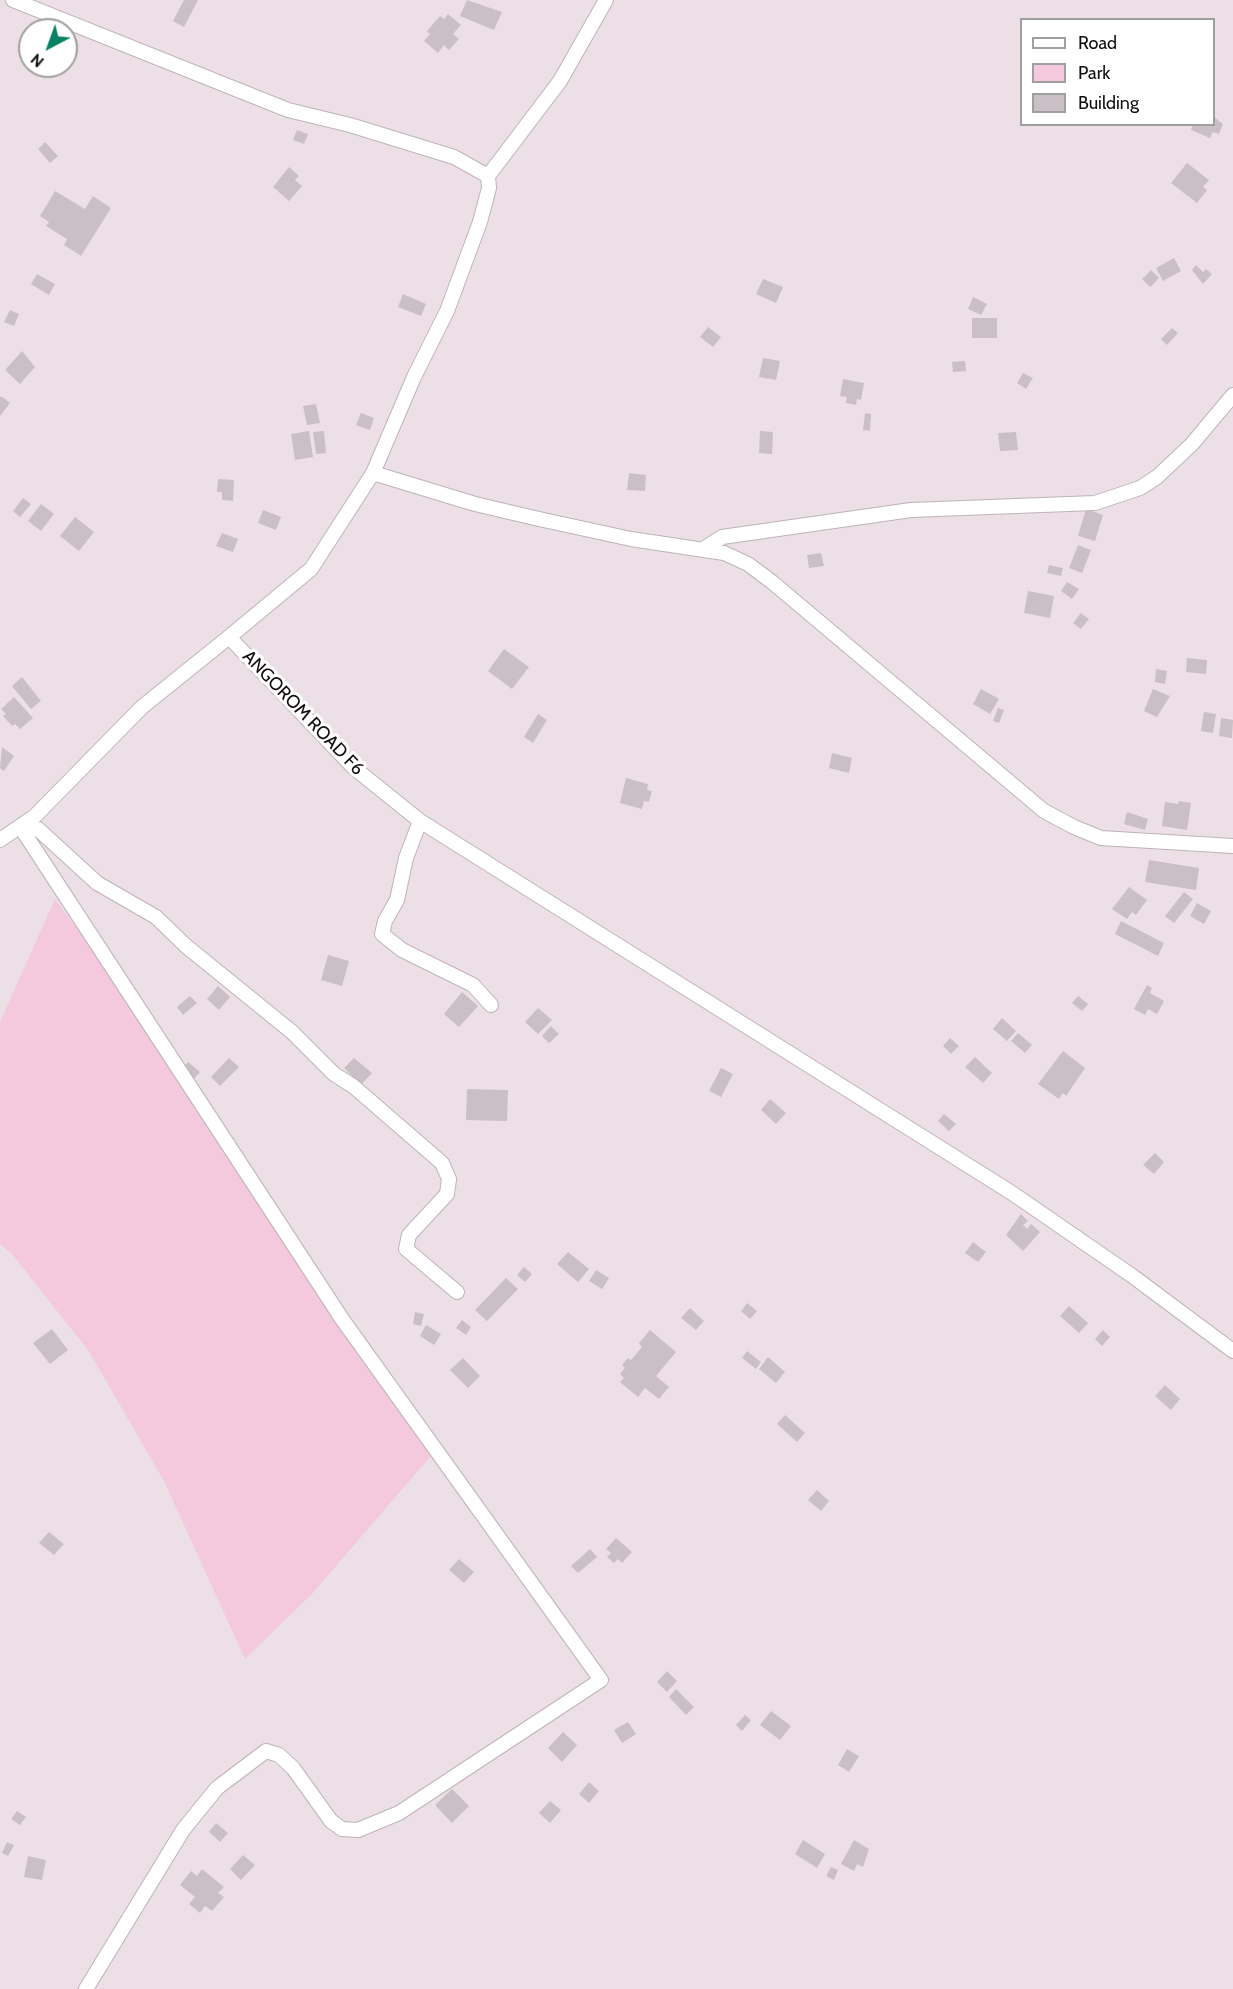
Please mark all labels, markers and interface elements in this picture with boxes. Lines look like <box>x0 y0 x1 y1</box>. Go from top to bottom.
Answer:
north arrow <box>18 18 78 78</box>
legend <box>1020 18 1215 126</box>
text: Road <box>1078 32 1117 54</box>
text: N <box>27 50 48 71</box>
text: Park <box>1078 62 1110 84</box>
text: Building <box>1078 92 1139 114</box>
street label: ANGOROM ROAD F6 <box>238 646 368 780</box>

